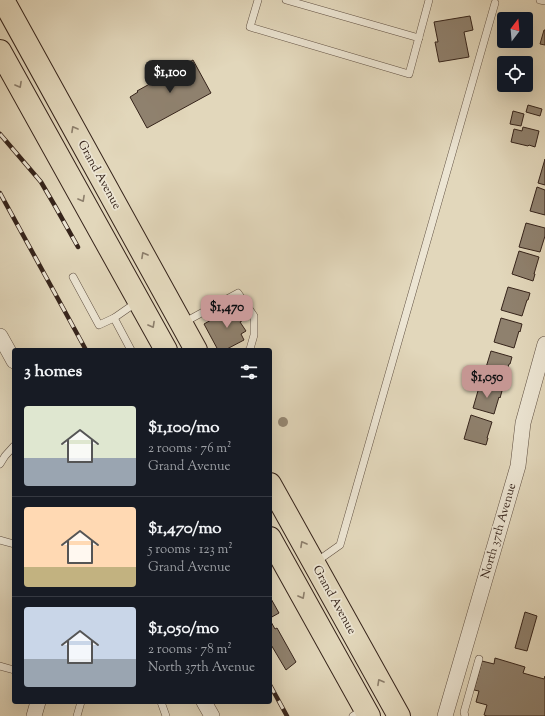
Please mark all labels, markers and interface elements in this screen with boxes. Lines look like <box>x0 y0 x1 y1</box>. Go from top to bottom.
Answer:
north arrow <box>497 12 533 48</box>
map controls <box>497 12 533 92</box>
button: locate <box>497 56 533 92</box>
pin: $1,100 <box>137 60 203 94</box>
text: $1,100 <box>154 64 186 82</box>
one-way arrow <box>14 81 21 88</box>
one-way arrow <box>71 125 78 133</box>
street label: Grand Avenue <box>73 137 126 213</box>
one-way arrow <box>77 195 84 202</box>
one-way arrow <box>141 251 148 259</box>
pin: $1,470 <box>194 295 260 329</box>
text: $1,470 <box>210 299 244 317</box>
one-way arrow <box>148 321 155 329</box>
text: 3 homes <box>24 360 82 384</box>
icon: filters <box>238 361 260 383</box>
pin: $1,050 <box>454 365 520 399</box>
text: $1,050 <box>471 369 503 387</box>
text: $1,100/mo <box>148 416 219 440</box>
icon: home <box>56 422 104 470</box>
text: 2 rooms · 76 m² <box>148 440 232 458</box>
text: Grand Avenue <box>148 458 231 476</box>
street label: North 37th Avenue <box>477 481 521 581</box>
text: $1,470/mo <box>148 517 222 541</box>
icon: home <box>56 523 104 571</box>
text: 5 rooms · 123 m² <box>148 541 233 559</box>
one-way arrow <box>301 541 308 548</box>
text: Grand Avenue <box>148 559 231 577</box>
street label: Grand Avenue <box>308 562 361 638</box>
one-way arrow <box>298 592 305 599</box>
text: $1,050/mo <box>148 617 219 641</box>
icon: home <box>56 623 104 671</box>
text: 2 rooms · 78 m² <box>148 641 232 659</box>
text: North 37th Avenue <box>148 659 255 677</box>
one-way arrow <box>377 679 385 686</box>

